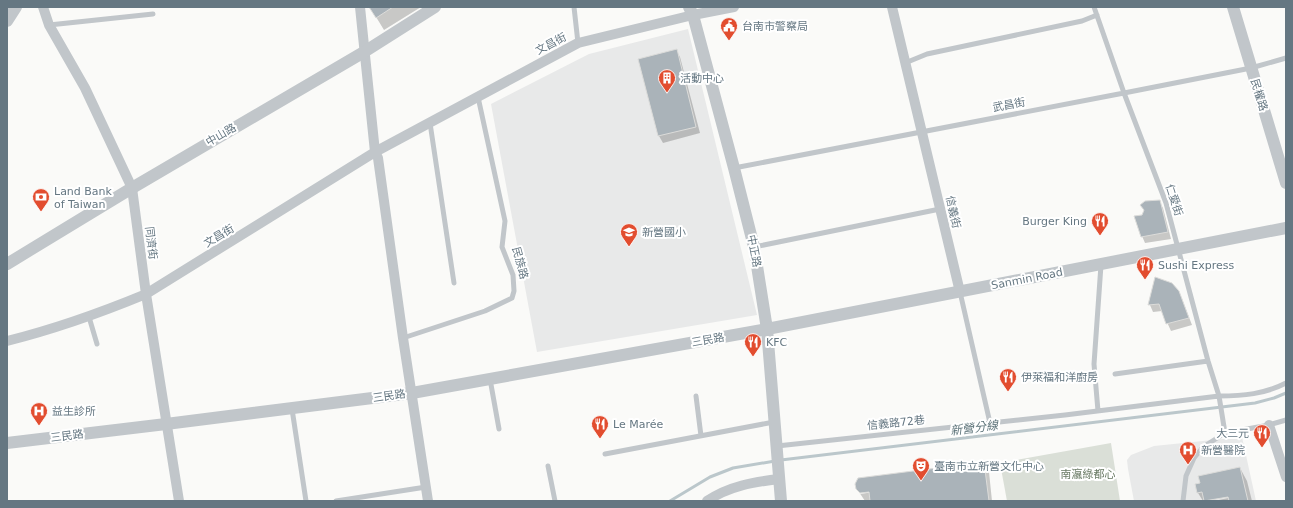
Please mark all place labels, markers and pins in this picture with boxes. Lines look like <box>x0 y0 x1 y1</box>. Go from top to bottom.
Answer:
public building icon: 台南市警察局 <box>719 16 739 41</box>
place label: 台南市警察局 <box>742 20 808 33</box>
building icon: 活動中心 <box>657 68 677 93</box>
place label: 活動中心 <box>680 72 724 85</box>
place label: Land Bank of Taiwan <box>54 185 113 211</box>
bank icon: Land Bank of Taiwan <box>31 187 51 212</box>
restaurant icon: Burger King <box>1090 211 1110 236</box>
place label: Burger King <box>1022 215 1087 228</box>
school or university icon: 新營國小 <box>619 222 639 247</box>
place label: 新營國小 <box>642 226 686 239</box>
restaurant icon: Sushi Express <box>1135 255 1155 280</box>
place label: Sushi Express <box>1158 259 1234 272</box>
restaurant icon: KFC <box>743 332 763 357</box>
place label: KFC <box>766 336 788 349</box>
restaurant icon: 伊萊福和洋廚房 <box>998 367 1018 392</box>
place label: 伊萊福和洋廚房 <box>1021 371 1098 384</box>
hospital icon: 益生診所 <box>29 401 49 426</box>
place label: 益生診所 <box>52 405 96 418</box>
restaurant icon: Le Marée <box>590 414 610 439</box>
place label: Le Marée <box>613 418 663 431</box>
restaurant icon: 大三元 <box>1252 423 1272 448</box>
place label: 大三元 <box>1216 427 1249 440</box>
hospital icon: 新營醫院 <box>1178 440 1198 465</box>
place label: 新營醫院 <box>1201 444 1245 457</box>
theatre icon: 臺南市立新營文化中心 <box>911 456 931 481</box>
place label: 臺南市立新營文化中心 <box>934 460 1044 473</box>

